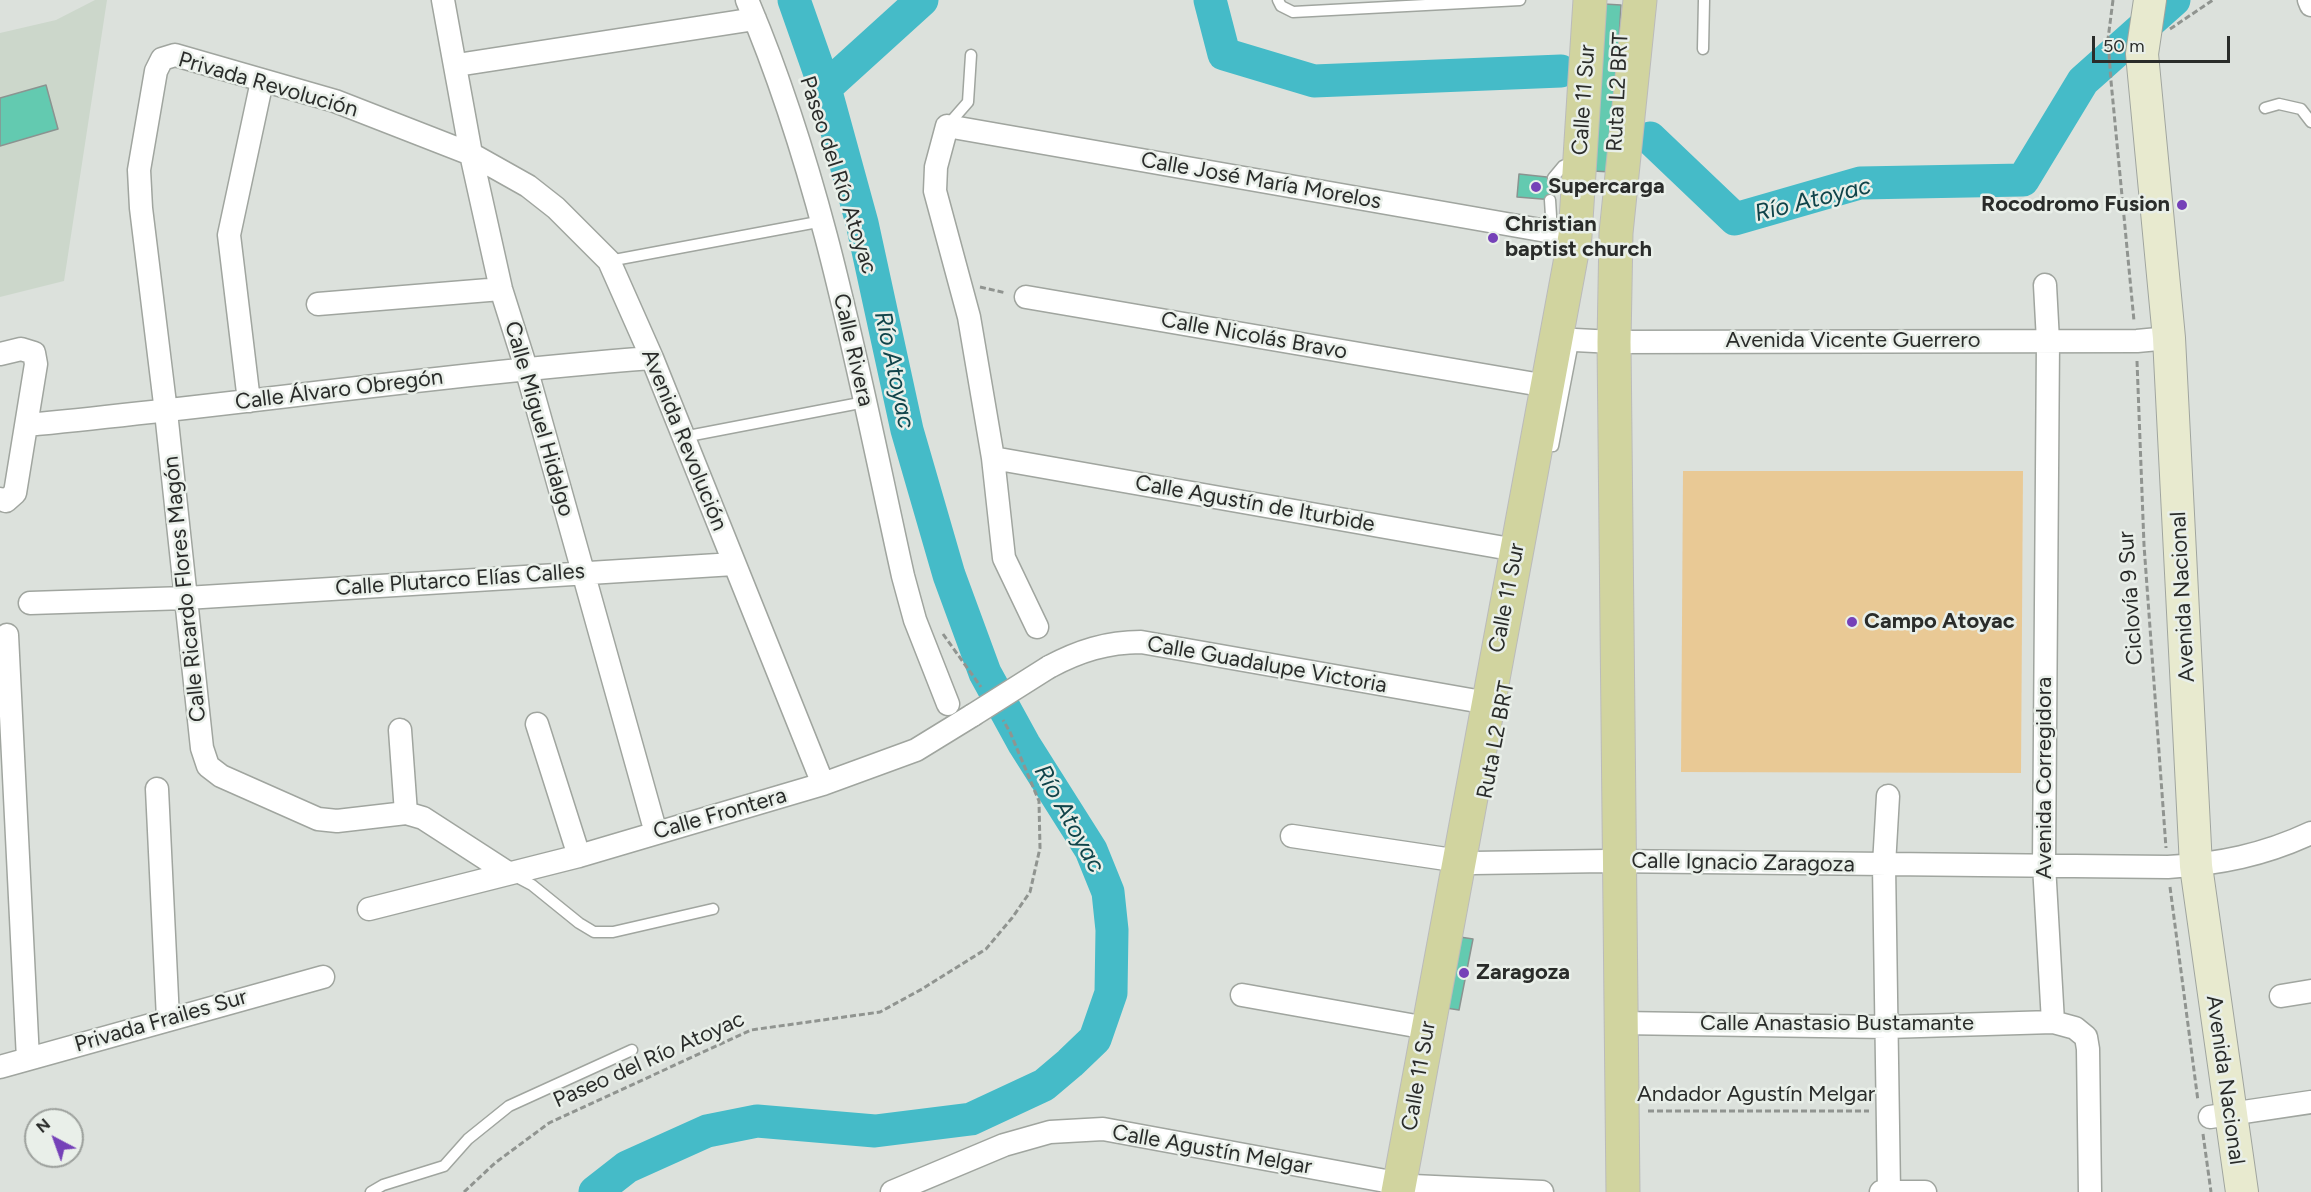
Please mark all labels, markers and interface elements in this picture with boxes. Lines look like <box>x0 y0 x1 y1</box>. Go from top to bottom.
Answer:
scale bar <box>2095 24 2233 62</box>
street label: Ruta L2 BRT <box>1602 32 1634 152</box>
text: 50 m <box>2103 35 2145 57</box>
street label: Calle 11 Sur <box>1567 44 1601 156</box>
street label: Privada Revolución <box>175 47 361 123</box>
street label: Paseo del Río Atoyac <box>794 73 882 277</box>
street label: Calle José María Morelos <box>1139 147 1383 215</box>
water label: Río Atoyac <box>1752 172 1874 228</box>
place label: Supercarga <box>1548 174 1665 200</box>
marker: Supercarga <box>1529 180 1543 194</box>
place label: Rocodromo Fusion <box>1981 192 2170 218</box>
marker: Rocodromo Fusion <box>2175 198 2189 212</box>
place label: Christian baptist church <box>1505 212 1652 264</box>
marker: Christian baptist church <box>1486 231 1500 245</box>
street label: Calle Rivera <box>827 291 879 409</box>
street label: Calle Nicolás Bravo <box>1159 307 1349 365</box>
water label: Río Atoyac <box>868 309 920 431</box>
street label: Calle Miguel Hidalgo <box>499 318 579 520</box>
street label: Avenida Vicente Guerrero <box>1725 328 1981 354</box>
street label: Avenida Revolución <box>636 345 732 535</box>
street label: Calle Álvaro Obregón <box>234 364 444 416</box>
street label: Calle Ricardo Flores Magón <box>158 455 212 723</box>
street label: Calle Agustín de Iturbide <box>1133 470 1377 538</box>
street label: Avenida Nacional <box>2165 511 2201 683</box>
street label: Ciclovía 9 Sur <box>2113 530 2149 666</box>
street label: Calle 11 Sur <box>1483 541 1531 655</box>
street label: Calle Plutarco Elías Calles <box>334 558 586 602</box>
place label: Campo Atoyac <box>1864 609 2015 635</box>
marker: Campo Atoyac <box>1845 615 1859 629</box>
street label: Calle Guadalupe Victoria <box>1145 631 1389 699</box>
street label: Avenida Corregidora <box>2032 677 2058 879</box>
street label: Ruta L2 BRT <box>1472 679 1520 801</box>
water label: Río Atoyac <box>1028 760 1110 878</box>
street label: Calle Frontera <box>650 782 790 846</box>
street label: Calle Ignacio Zaragoza <box>1631 848 1855 878</box>
place label: Zaragoza <box>1476 960 1570 986</box>
marker: Zaragoza <box>1457 966 1471 980</box>
street label: Privada Frailes Sur <box>72 984 250 1058</box>
street label: Avenida Nacional <box>2200 993 2250 1167</box>
street label: Paseo del Río Atoyac <box>549 1006 749 1114</box>
street label: Calle Anastasio Bustamante <box>1700 1011 1974 1037</box>
street label: Calle 11 Sur <box>1396 1019 1442 1133</box>
street label: Andador Agustín Melgar <box>1637 1082 1875 1108</box>
north arrow <box>24 1108 84 1168</box>
text: N <box>32 1114 54 1137</box>
street label: Calle Agustín Melgar <box>1110 1119 1314 1181</box>

